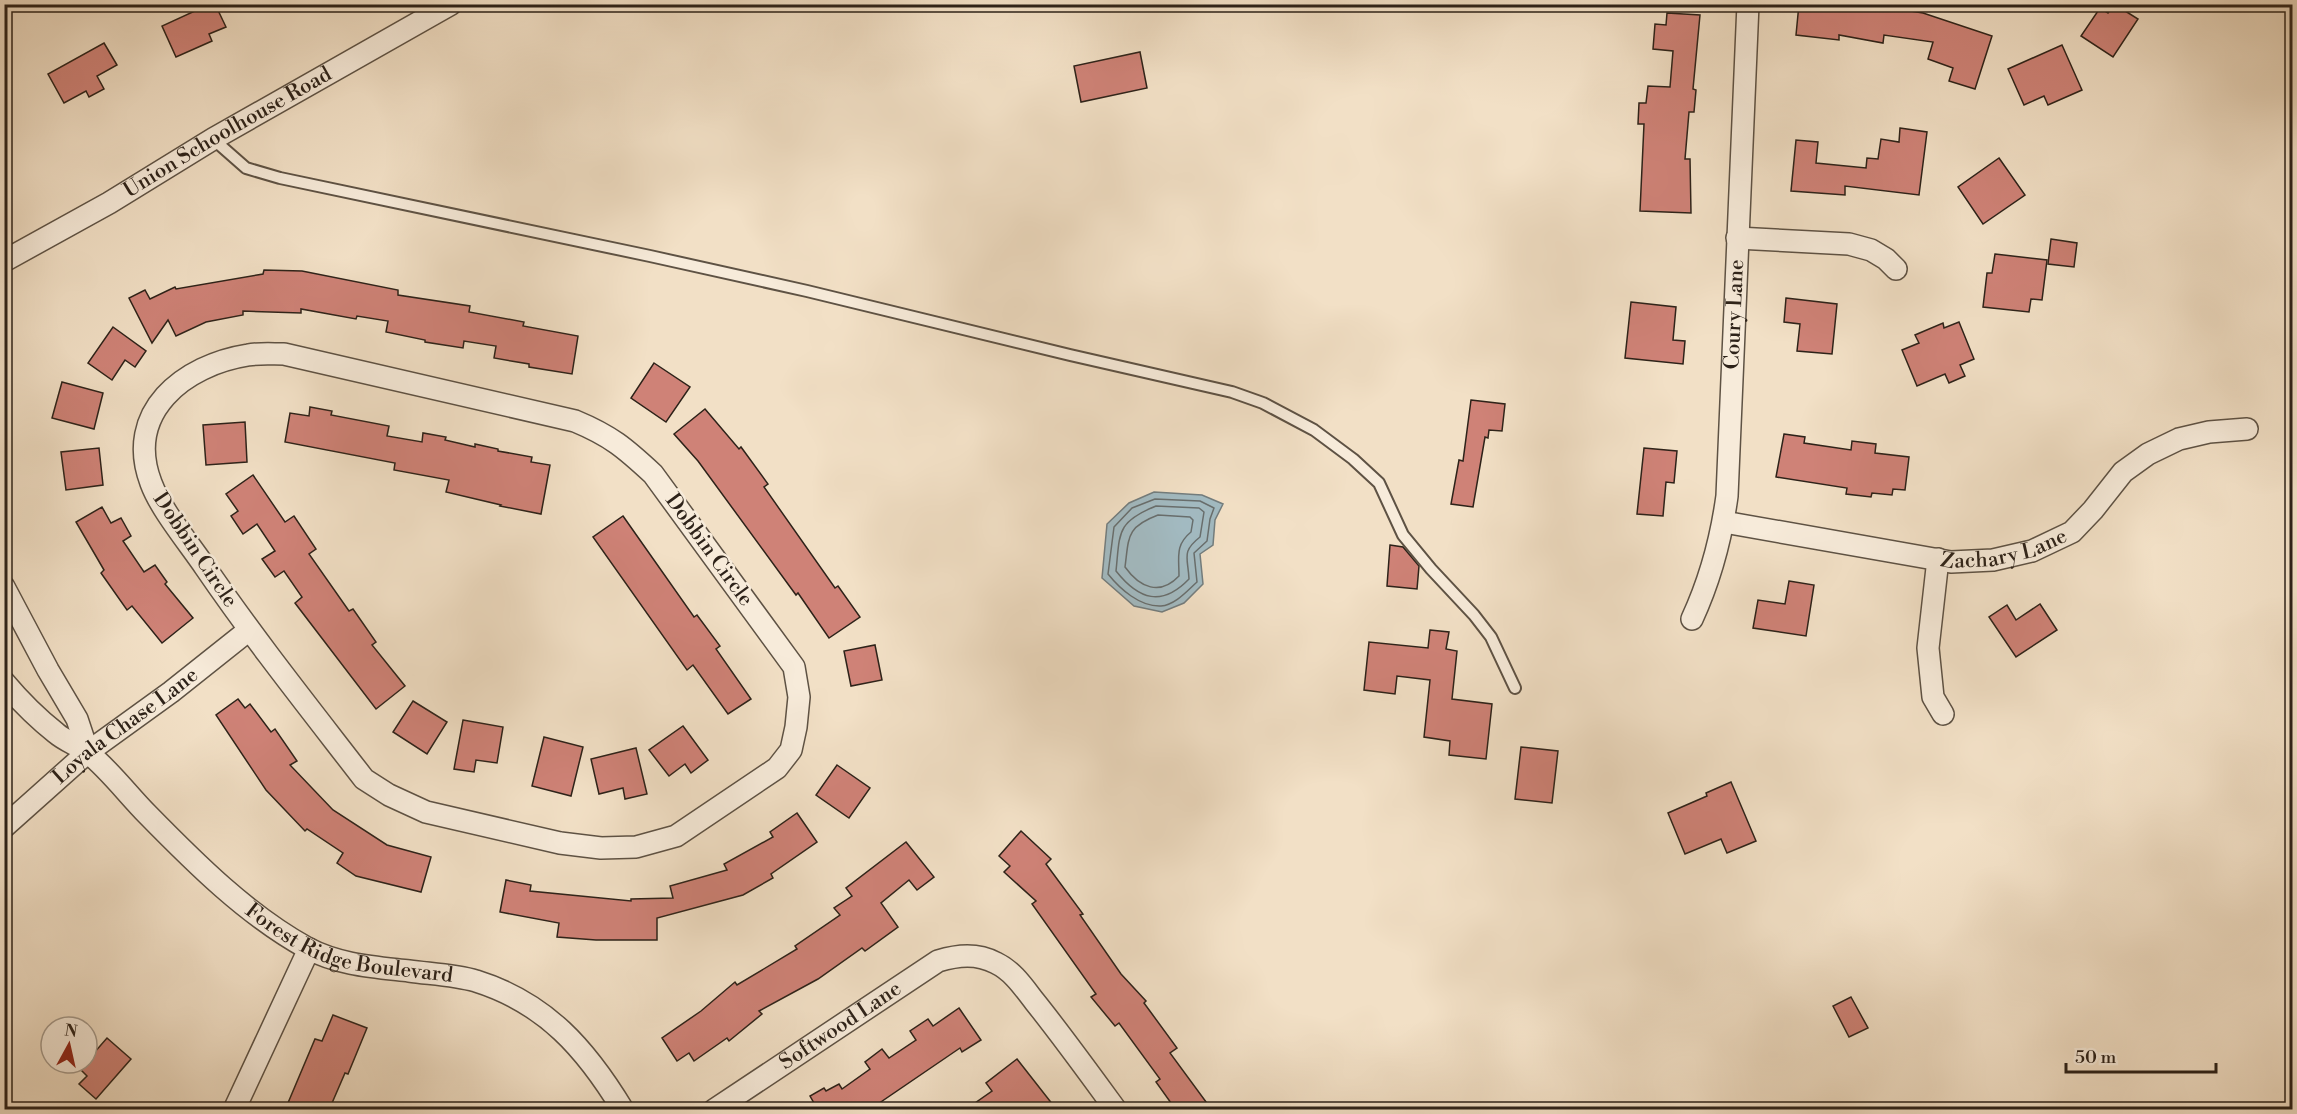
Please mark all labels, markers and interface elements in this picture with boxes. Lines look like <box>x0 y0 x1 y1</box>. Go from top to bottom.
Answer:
street label: Union Schoolhouse Road <box>119 61 336 204</box>
street label: Coury Lane <box>1719 259 1750 370</box>
street label: Dobbin Circle <box>147 487 243 613</box>
street label: Dobbin Circle <box>659 488 759 612</box>
street label: Zachary Lane <box>1938 523 2071 575</box>
street label: Loyala Chase Lane <box>47 662 204 790</box>
street label: Forest Ridge Boulevard <box>240 898 455 989</box>
street label: Softwood Lane <box>775 976 907 1076</box>
north arrow <box>39 1015 99 1075</box>
text: N <box>63 1020 79 1042</box>
scale bar <box>2066 1036 2216 1074</box>
text: 50 m <box>2075 1046 2117 1069</box>

